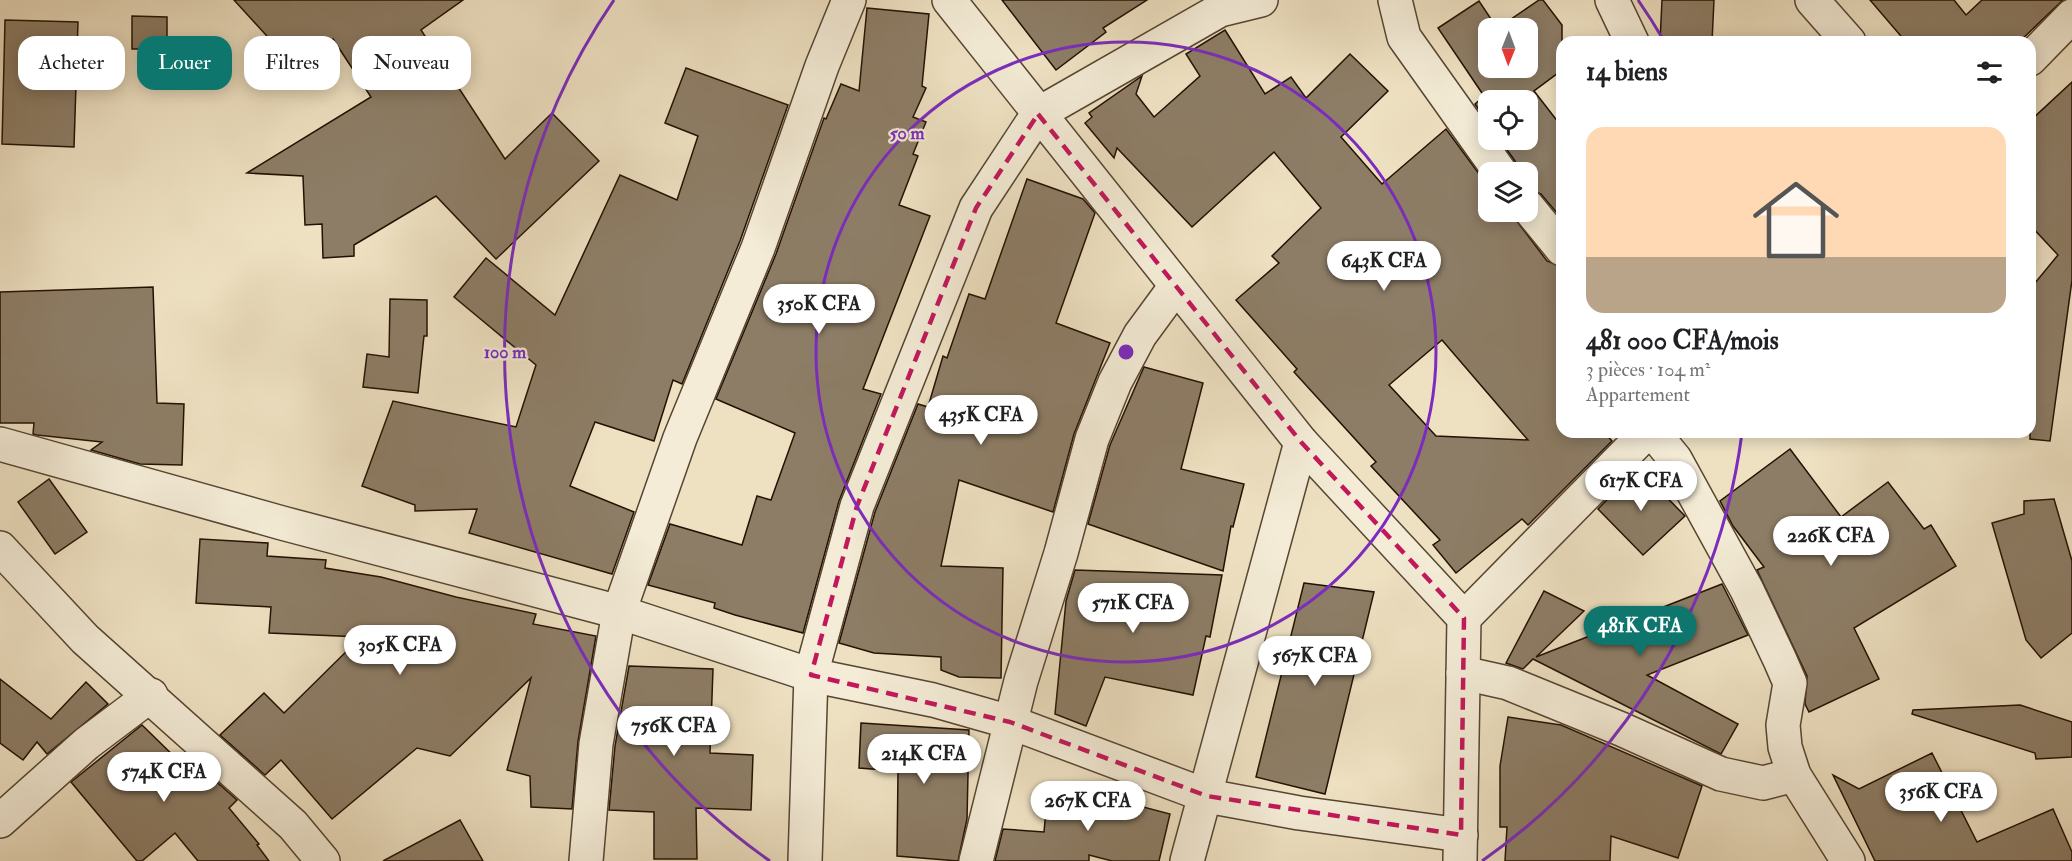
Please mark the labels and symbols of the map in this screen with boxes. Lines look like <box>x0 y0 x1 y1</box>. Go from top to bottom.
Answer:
north arrow <box>1478 18 1538 78</box>
text: 50 m <box>890 122 925 145</box>
pin: 643K CFA <box>1322 241 1446 292</box>
pin: 350K CFA <box>757 284 881 335</box>
text: 100 m <box>484 341 527 364</box>
centre of rings <box>1116 342 1136 362</box>
pin: 435K CFA <box>919 395 1043 446</box>
pin: 617K CFA <box>1579 461 1703 512</box>
pin: 226K CFA <box>1769 516 1893 567</box>
pin: 571K CFA <box>1071 583 1195 634</box>
pin: 481K CFA <box>1578 606 1702 657</box>
pin: 305K CFA <box>338 625 462 676</box>
pin: 567K CFA <box>1253 636 1377 687</box>
pin: 756K CFA <box>612 706 736 757</box>
pin: 214K CFA <box>862 734 986 785</box>
pin: 574K CFA <box>102 752 226 803</box>
pin: 356K CFA <box>1879 772 2003 823</box>
pin: 267K CFA <box>1026 781 1150 832</box>

